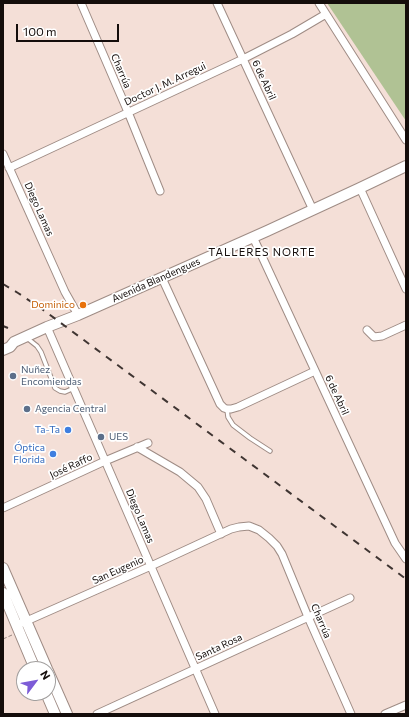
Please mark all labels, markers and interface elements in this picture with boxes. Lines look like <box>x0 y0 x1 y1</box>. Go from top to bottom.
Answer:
scale bar <box>18 16 121 42</box>
text: 100 m <box>23 24 57 38</box>
street label: Charrúa <box>108 52 134 90</box>
street label: 6 de Abril <box>250 58 278 102</box>
street label: Doctor J. M. Arregui <box>122 60 208 108</box>
street label: Diego Lamas <box>22 180 56 238</box>
district label: TALLERES NORTE <box>208 245 316 259</box>
street label: Avenida Blandengues <box>110 255 202 305</box>
place label: Dominico <box>31 299 75 311</box>
marker: Dominico <box>78 300 88 310</box>
place label: Nuñez Encomiendas <box>21 364 81 388</box>
marker: Nuñez Encomiendas <box>8 371 18 381</box>
street label: 6 de Abril <box>323 373 351 417</box>
place label: Agencia Central <box>35 403 106 415</box>
marker: Agencia Central <box>22 404 32 414</box>
place label: Ta-Ta <box>35 424 60 436</box>
marker: Ta-Ta <box>63 425 73 435</box>
place label: UES <box>109 431 128 443</box>
marker: UES <box>96 432 106 442</box>
place label: Óptica Florida <box>13 442 45 466</box>
marker: Óptica Florida <box>48 449 58 459</box>
street label: José Raffo <box>48 451 94 481</box>
street label: Diego Lamas <box>123 487 157 545</box>
street label: San Eugenio <box>90 553 146 587</box>
street label: Charrúa <box>308 602 334 640</box>
street label: Santa Rosa <box>194 631 244 663</box>
north arrow <box>16 661 56 701</box>
text: N <box>38 668 53 682</box>

